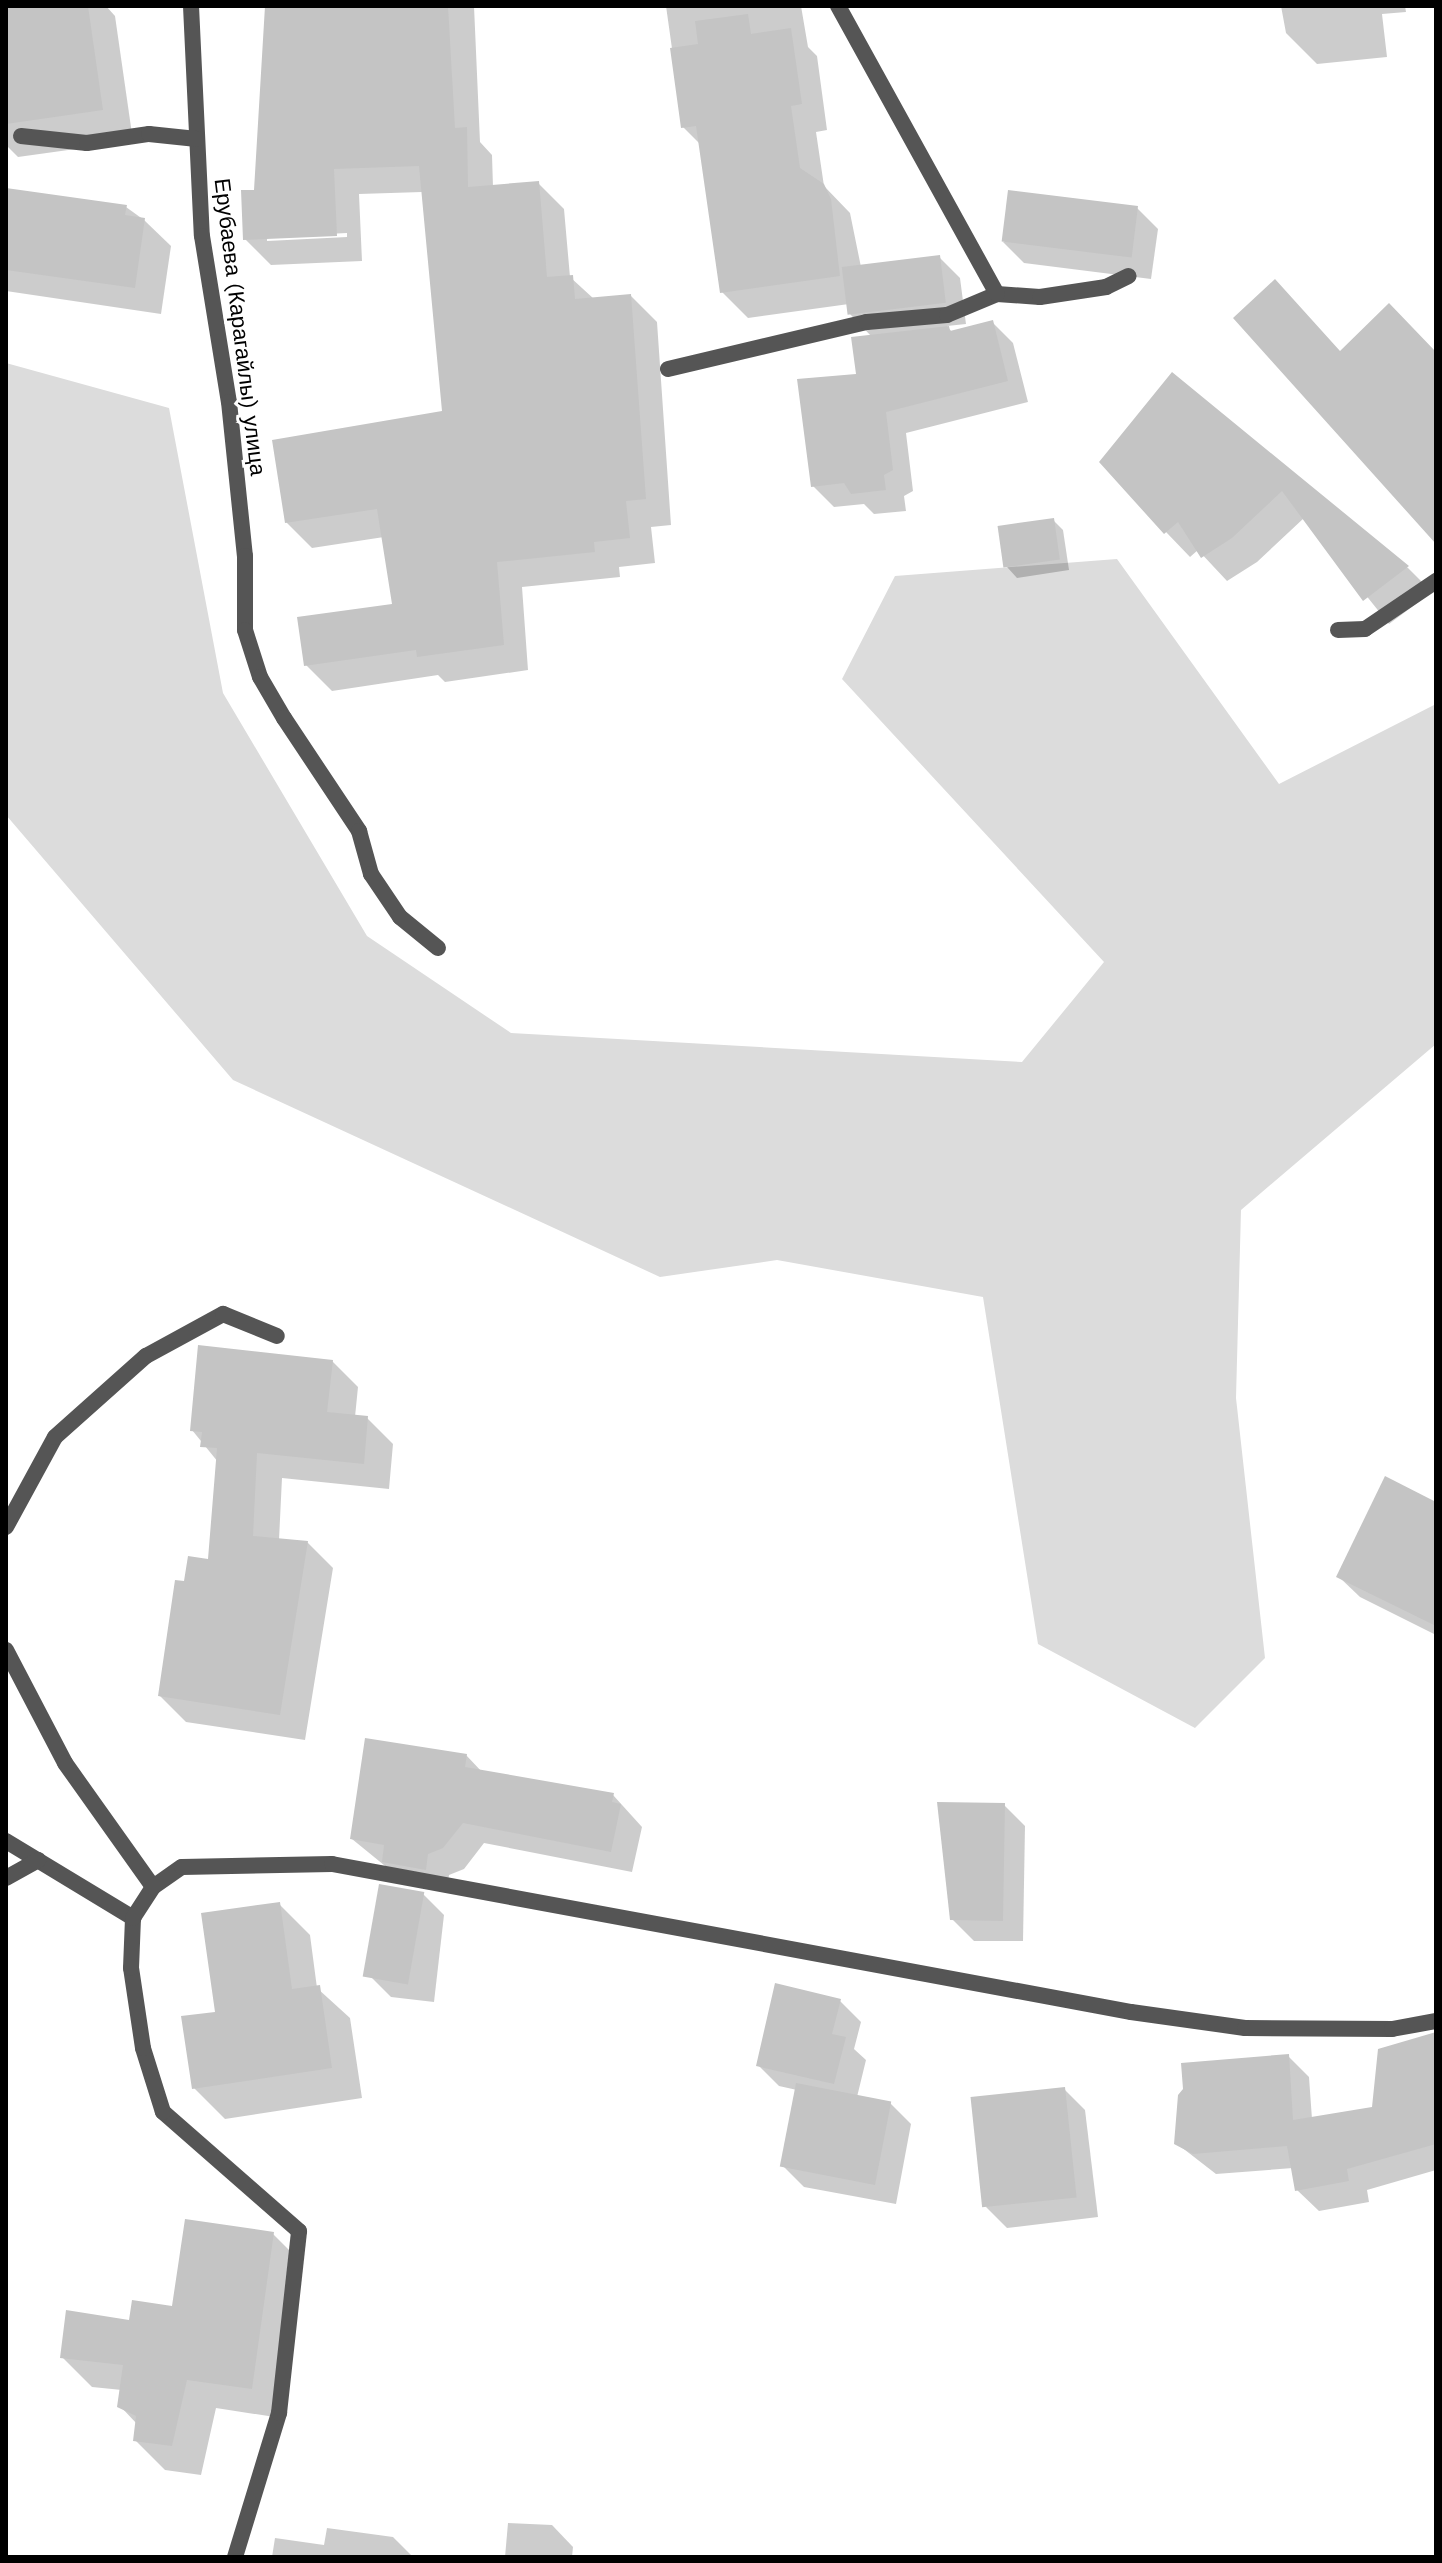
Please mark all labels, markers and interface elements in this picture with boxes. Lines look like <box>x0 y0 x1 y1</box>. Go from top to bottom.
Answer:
street label: Ерубаева (Карагайлы) улица <box>209 177 271 477</box>

